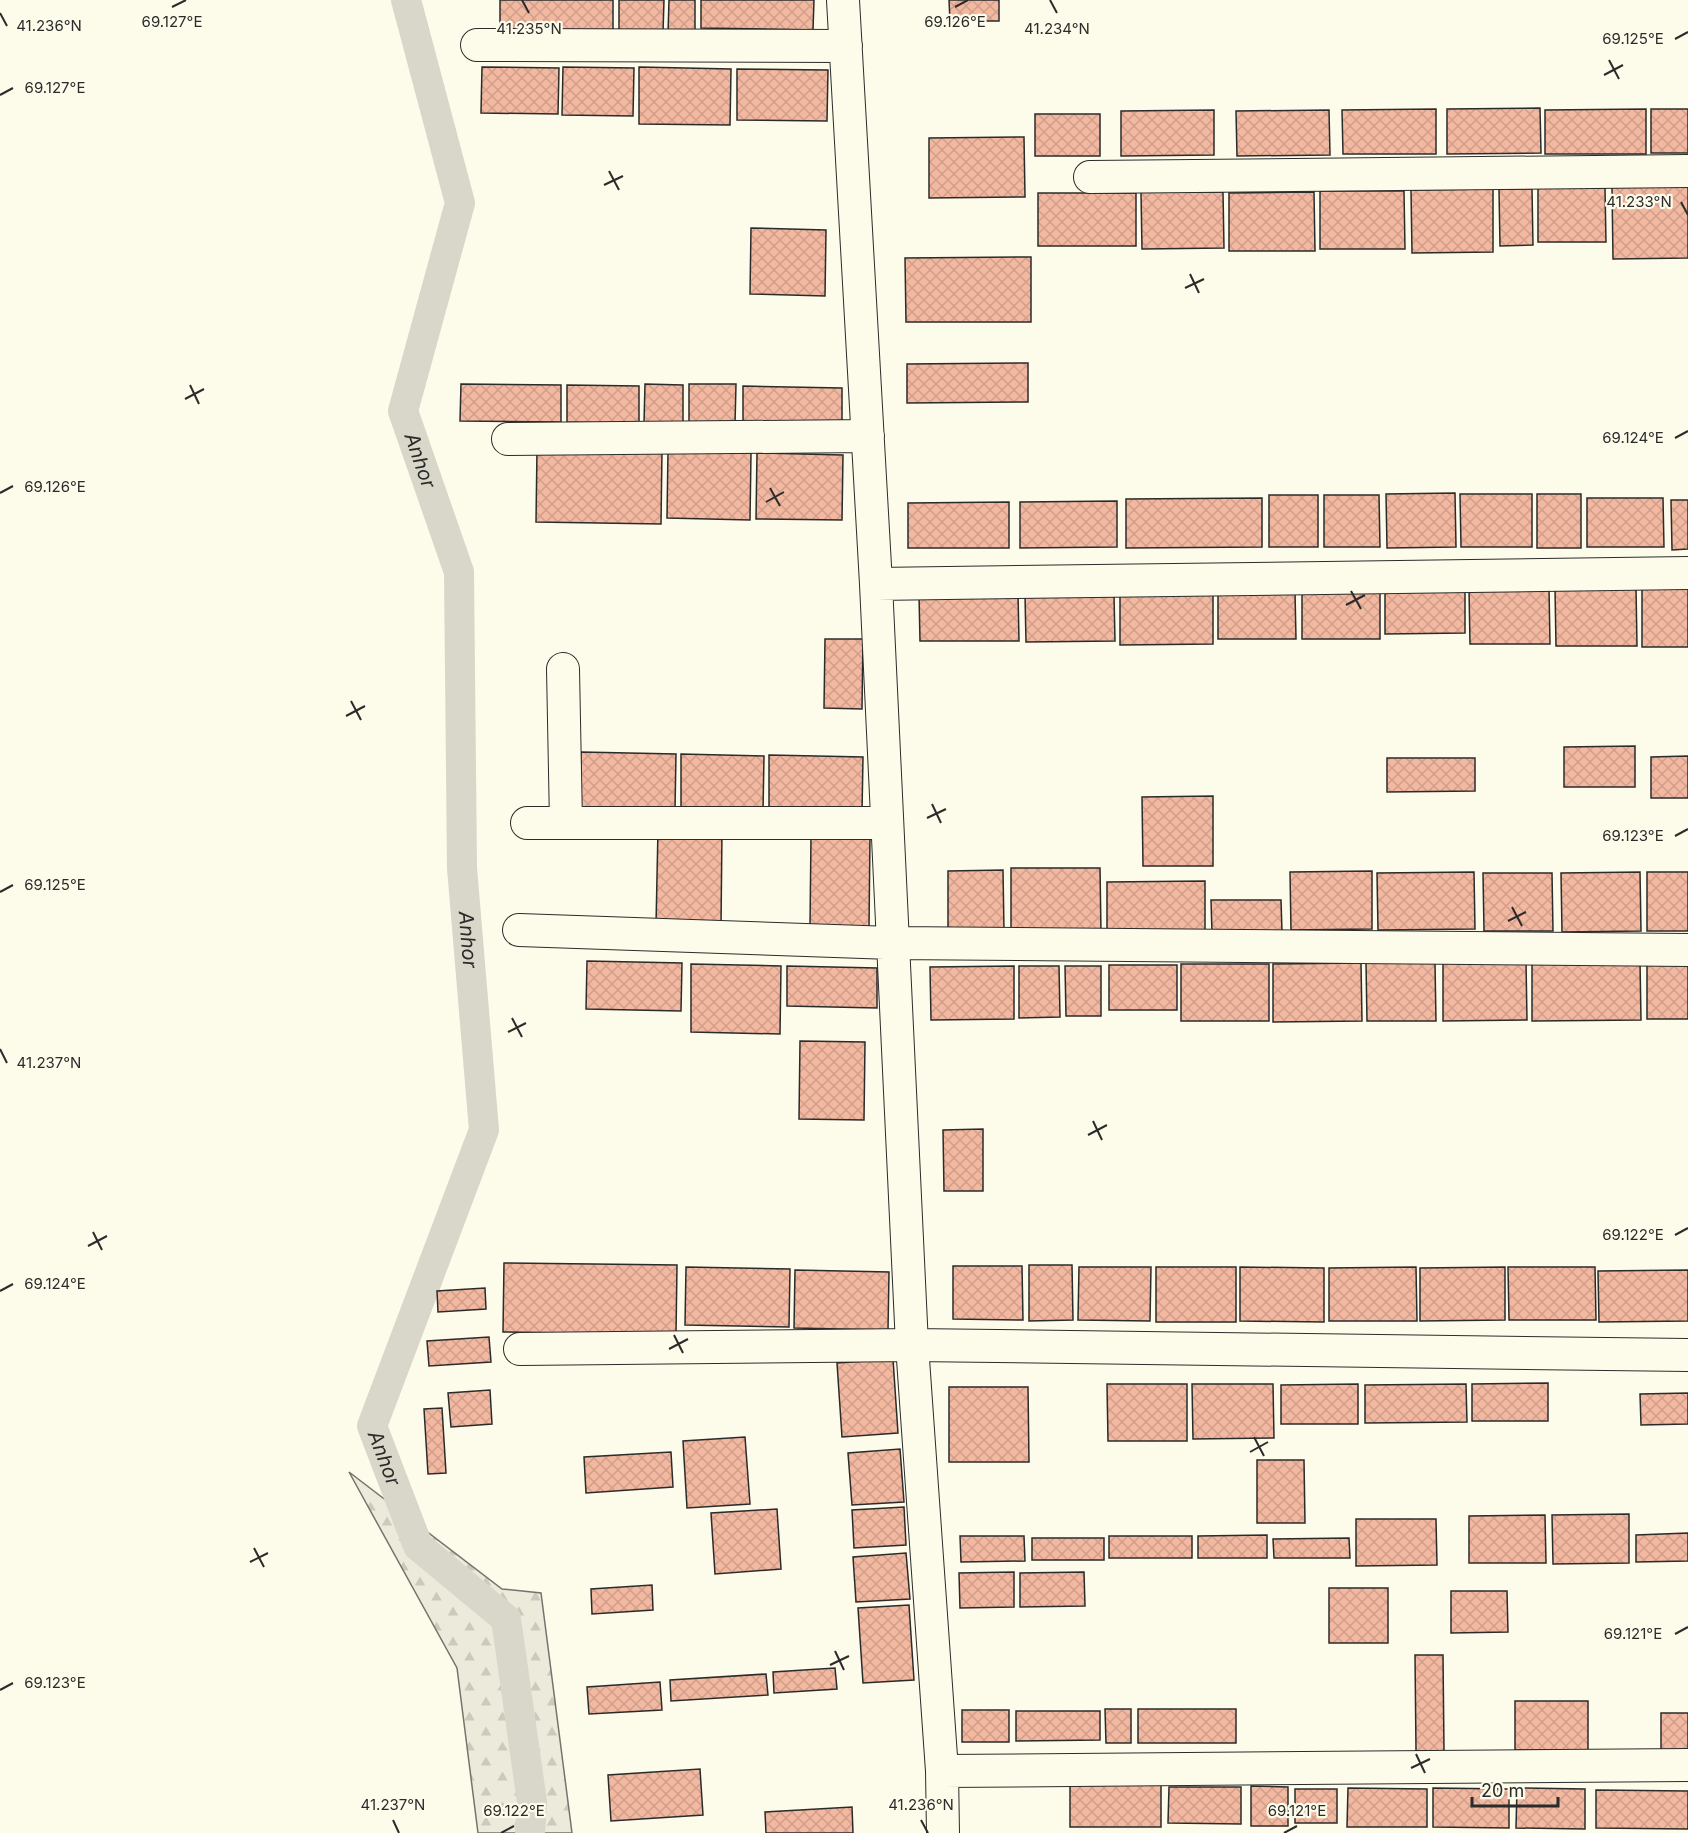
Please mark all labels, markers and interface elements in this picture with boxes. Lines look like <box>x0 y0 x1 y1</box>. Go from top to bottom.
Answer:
text: 69.127°E <box>142 12 202 31</box>
text: 69.126°E <box>924 12 986 31</box>
text: 41.236°N <box>16 16 82 35</box>
text: 41.235°N <box>496 19 562 38</box>
text: 41.234°N <box>1024 19 1090 38</box>
text: 69.125°E <box>1602 29 1664 48</box>
text: 69.127°E <box>25 78 85 97</box>
text: 41.233°N <box>1606 192 1672 211</box>
text: 69.124°E <box>1602 428 1664 447</box>
water label: Anhor <box>399 429 441 492</box>
text: 69.126°E <box>24 477 86 496</box>
text: 69.123°E <box>1602 826 1664 845</box>
text: 69.125°E <box>24 875 86 894</box>
water label: Anhor <box>454 909 482 969</box>
text: 41.237°N <box>17 1053 81 1072</box>
text: 69.122°E <box>1602 1225 1664 1244</box>
text: 69.124°E <box>24 1274 86 1293</box>
water label: Anhor <box>363 1426 406 1489</box>
text: 69.121°E <box>1604 1624 1662 1643</box>
text: 69.123°E <box>24 1673 86 1692</box>
scale bar <box>1472 1770 1558 1808</box>
text: 20 m <box>1481 1780 1524 1801</box>
text: 41.237°N <box>361 1795 425 1814</box>
text: 41.236°N <box>888 1795 954 1814</box>
text: 69.122°E <box>483 1801 545 1820</box>
text: 69.121°E <box>1268 1801 1326 1820</box>

